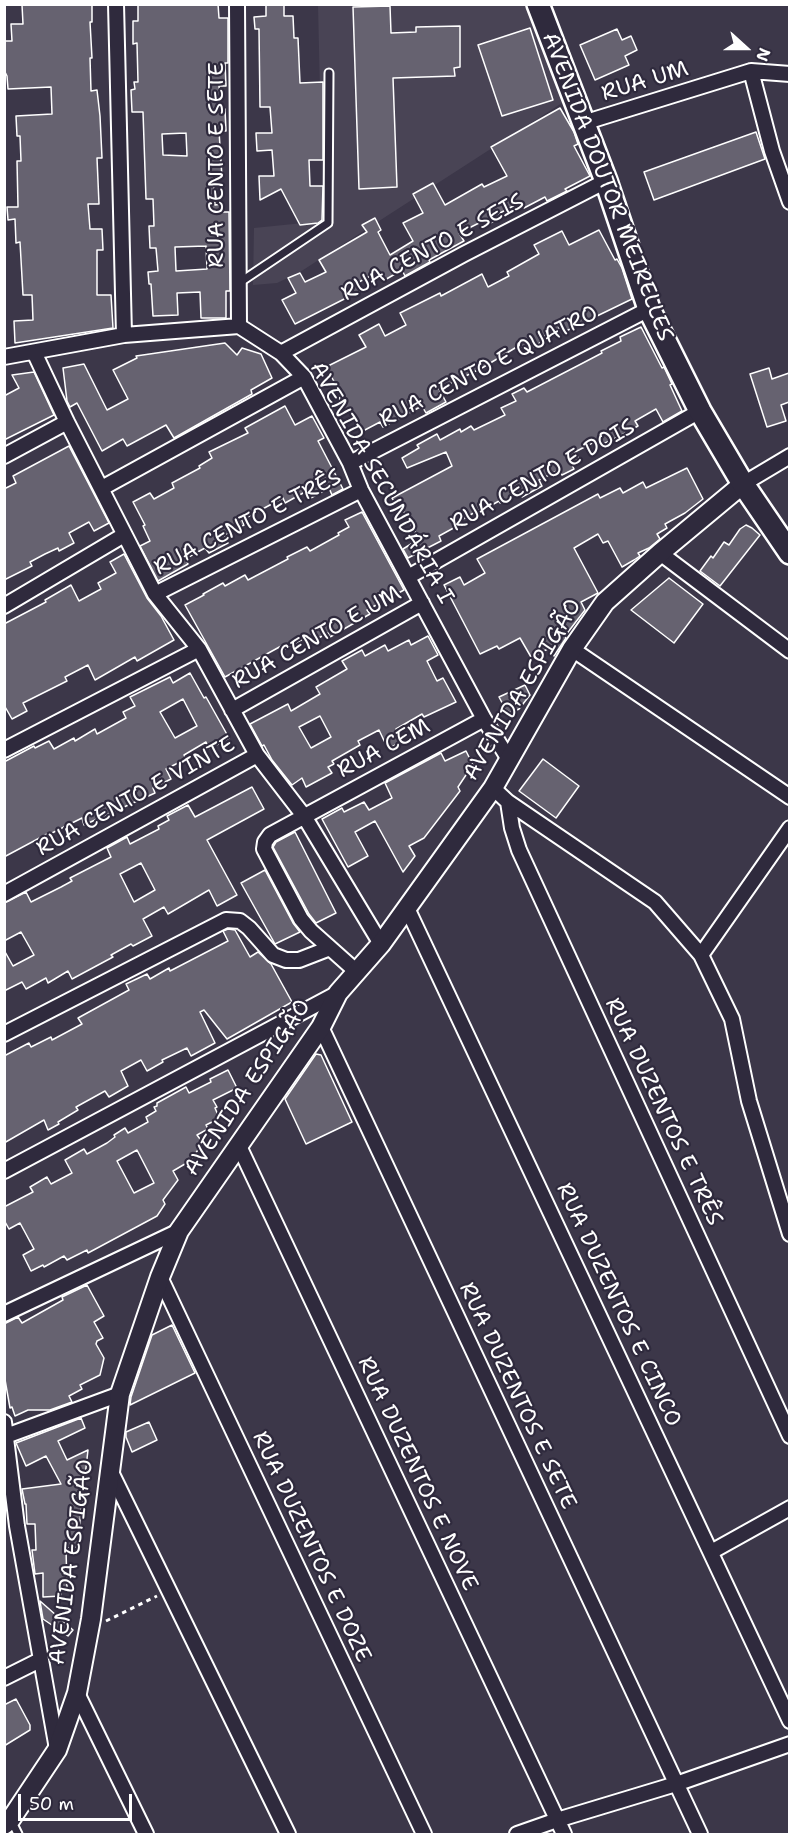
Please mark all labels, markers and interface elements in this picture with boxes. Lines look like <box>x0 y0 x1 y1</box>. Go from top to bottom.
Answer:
north arrow <box>716 18 776 78</box>
street label: AVENIDA DOUTOR MEIRELLES <box>536 29 678 345</box>
text: N <box>751 45 775 64</box>
street label: RUA UM <box>598 56 692 108</box>
street label: RUA CENTO E SETE <box>204 62 230 268</box>
street label: RUA CENTO E SEIS <box>337 189 529 307</box>
street label: RUA CENTO E QUATRO <box>375 300 603 434</box>
street label: AVENIDA SECUNDÁRIA I <box>303 357 459 609</box>
street label: RUA CENTO E DOIS <box>446 414 640 538</box>
street label: RUA CENTO E TRÊS <box>150 464 346 582</box>
street label: RUA CENTO E UM <box>228 581 406 695</box>
street label: AVENIDA ESPIGÃO <box>458 594 588 786</box>
street label: RUA CEM <box>333 714 435 784</box>
street label: RUA CENTO E VINTE <box>32 731 240 863</box>
street label: RUA DUZENTOS E TRÊS <box>599 994 727 1230</box>
street label: AVENIDA ESPIGÃO <box>179 995 317 1181</box>
street label: RUA DUZENTOS E CINCO <box>550 1179 686 1431</box>
street label: RUA DUZENTOS E SETE <box>453 1278 581 1514</box>
street label: RUA DUZENTOS E NOVE <box>351 1353 483 1595</box>
street label: RUA DUZENTOS E DOZE <box>246 1427 376 1667</box>
street label: AVENIDA ESPIGÃO <box>45 1458 99 1666</box>
scale bar <box>21 1782 135 1820</box>
text: 50 m <box>29 1792 74 1816</box>

